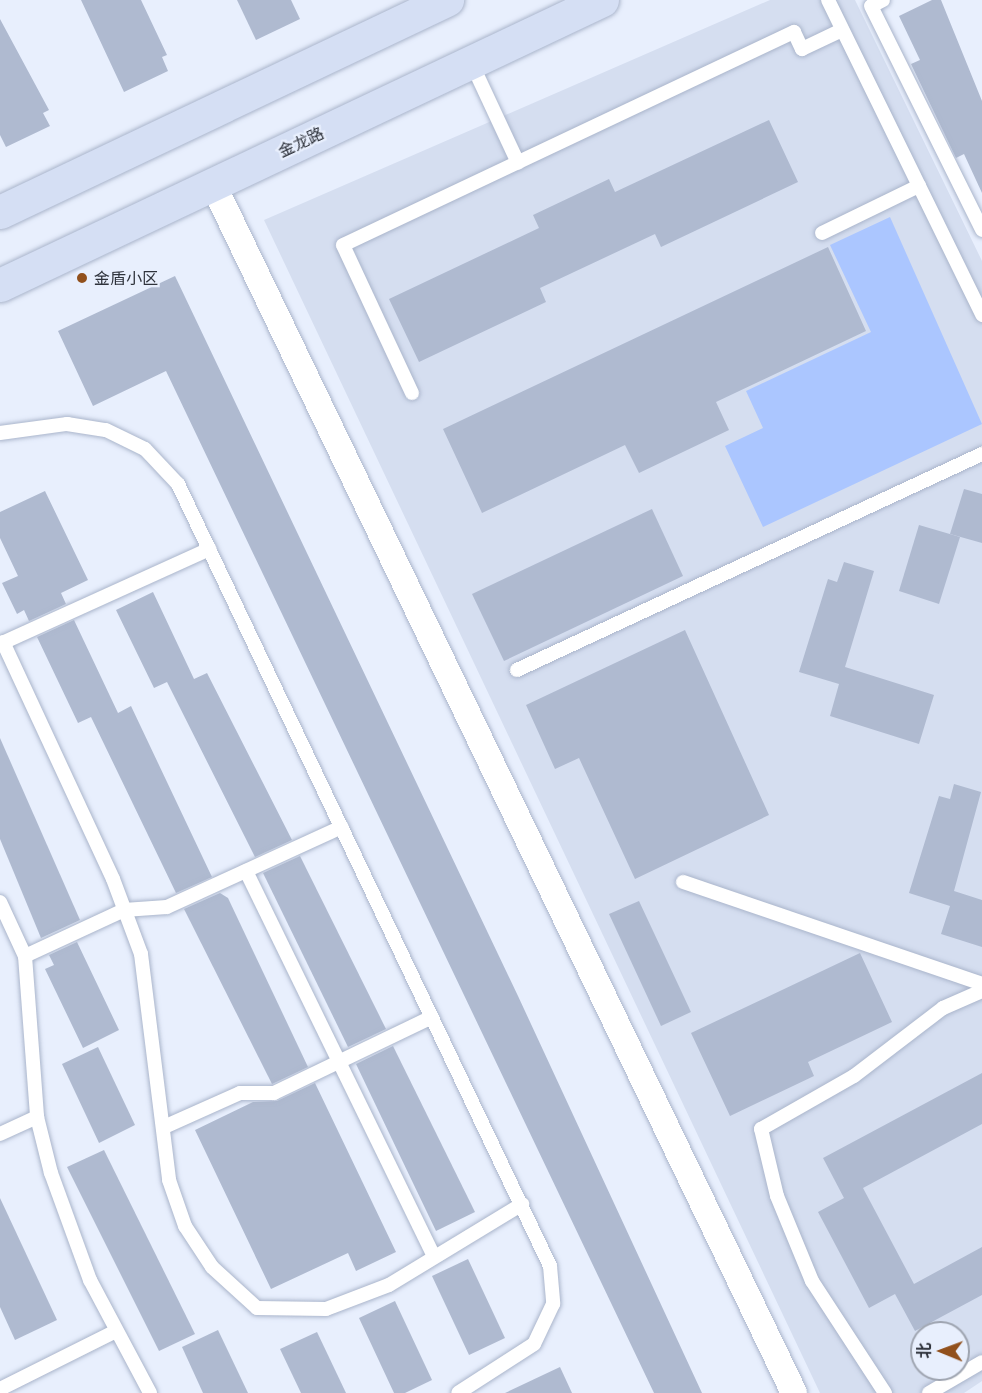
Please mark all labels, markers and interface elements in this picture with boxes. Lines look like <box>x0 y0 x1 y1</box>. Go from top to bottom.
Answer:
street label: 金龙路 <box>275 123 327 161</box>
place label: 金盾小区 <box>94 268 158 288</box>
marker: 金盾小区 <box>75 271 89 285</box>
north arrow <box>910 1321 970 1381</box>
text: 北 <box>914 1343 934 1359</box>

